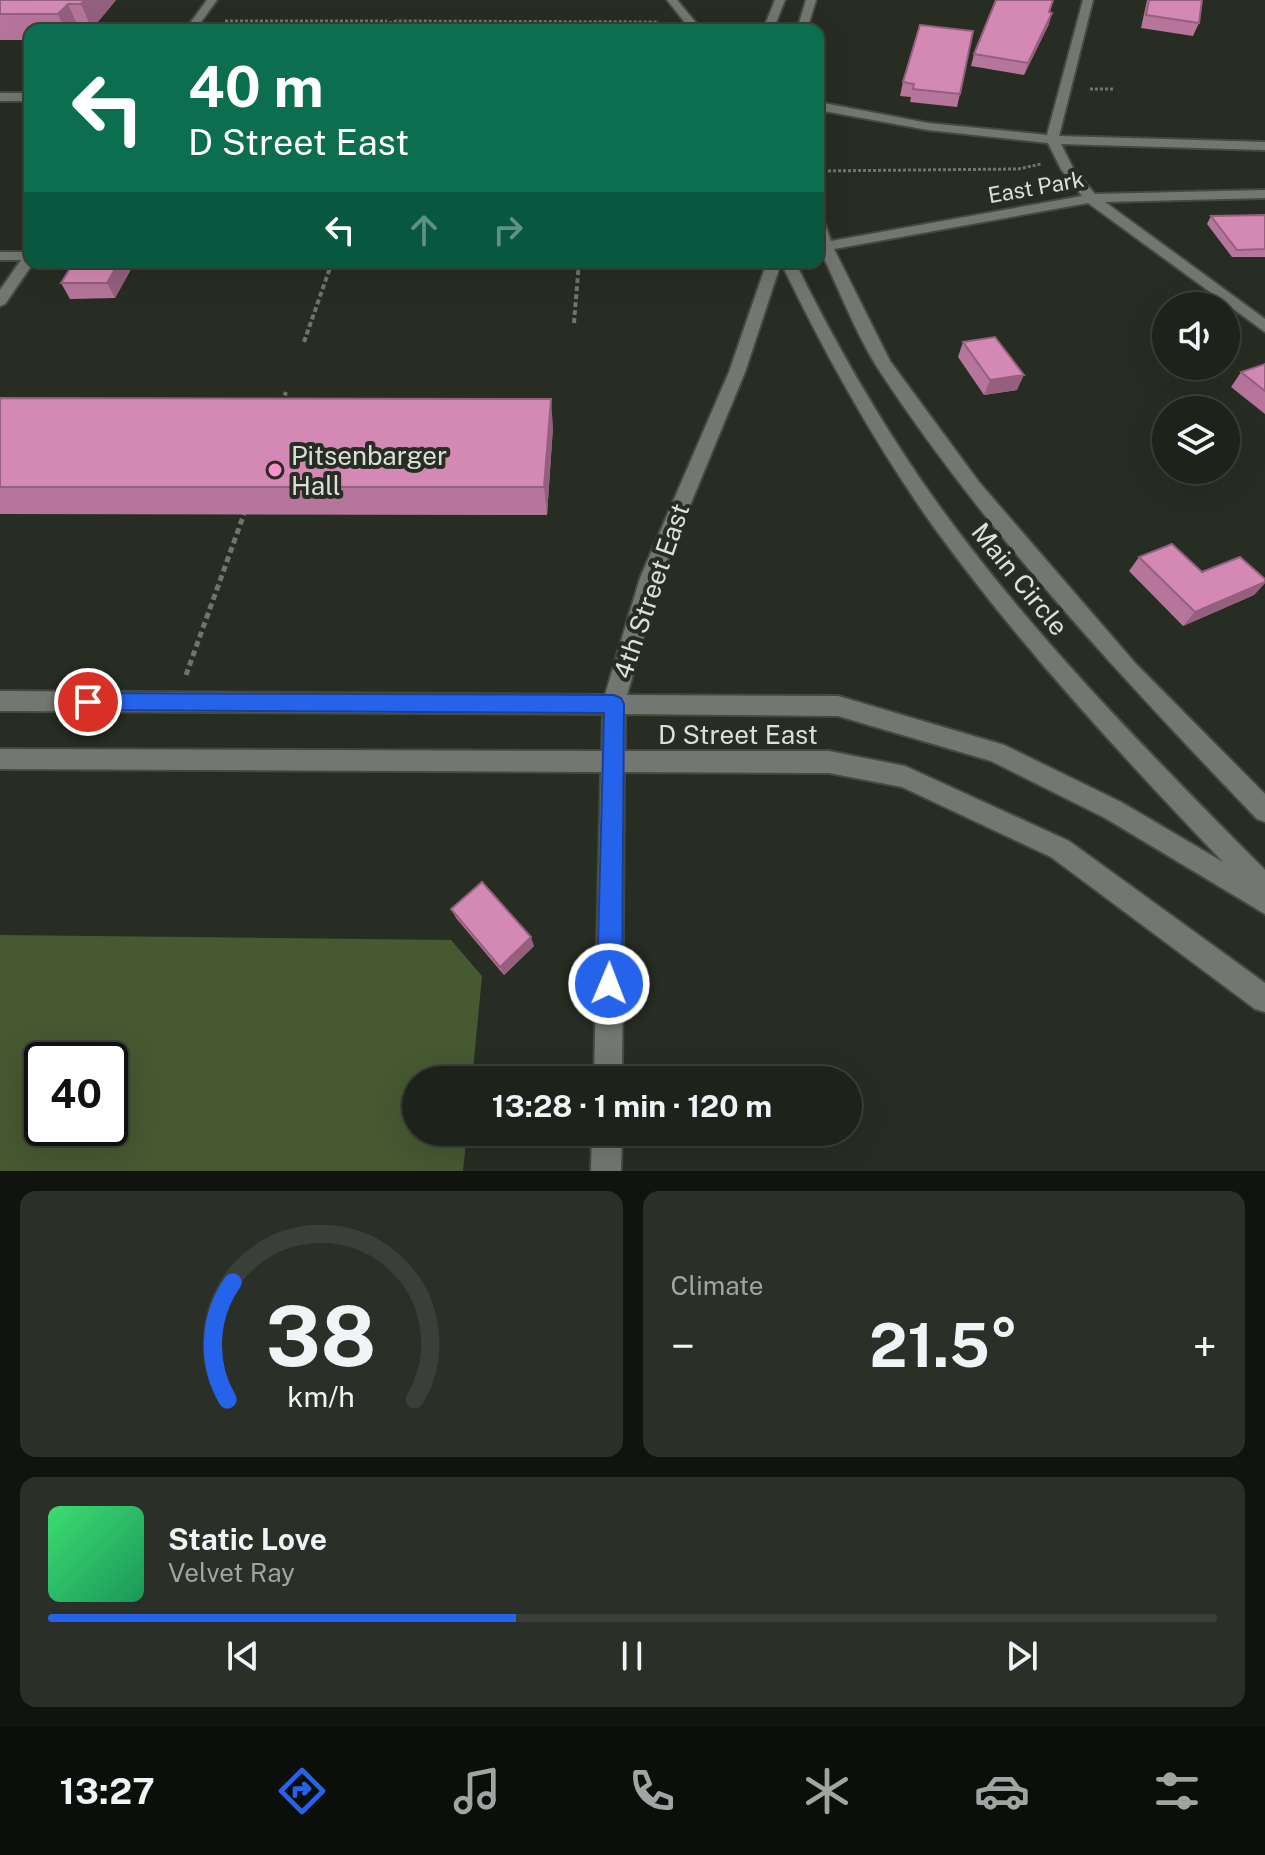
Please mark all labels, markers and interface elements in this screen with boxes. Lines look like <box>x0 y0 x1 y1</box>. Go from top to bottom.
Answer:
text: 40 m <box>188 54 324 120</box>
icon: left <box>56 56 160 160</box>
text: D Street East <box>188 121 409 163</box>
street label: East Park <box>986 166 1086 208</box>
icon: left <box>318 208 362 252</box>
icon: ahead <box>402 208 446 252</box>
icon: right <box>486 208 530 252</box>
map controls <box>1152 292 1240 484</box>
button: sound <box>1152 292 1240 380</box>
button: layers <box>1152 396 1240 484</box>
place label: Pitsenbarger Hall <box>291 440 447 501</box>
marker: Pitsenbarger Hall <box>266 461 284 479</box>
street label: 4th Street East <box>607 499 695 683</box>
street label: Main Circle <box>965 517 1075 641</box>
pin <box>54 668 122 736</box>
icon: arrive <box>66 680 110 724</box>
street label: D Street East <box>658 719 818 750</box>
position arrow <box>567 942 651 1026</box>
speed limit sign: 40 <box>24 1042 128 1146</box>
text: 13:28 · 1 min · 120 m <box>492 1088 772 1124</box>
text: Climate <box>671 1270 764 1301</box>
text: 38 <box>266 1287 377 1385</box>
text: 21.5° <box>869 1310 1018 1381</box>
text: − <box>671 1320 695 1372</box>
text: + <box>1193 1320 1217 1372</box>
text: km/h <box>288 1380 355 1413</box>
text: Static Love <box>168 1521 327 1557</box>
text: Velvet Ray <box>168 1557 295 1588</box>
icon: previous <box>221 1634 265 1678</box>
icon: pause <box>610 1634 654 1678</box>
icon: next <box>1000 1634 1044 1678</box>
icon: directions <box>274 1763 330 1819</box>
icon: music <box>449 1763 505 1819</box>
icon: phone <box>624 1763 680 1819</box>
icon: climate <box>799 1763 855 1819</box>
icon: car <box>974 1763 1030 1819</box>
icon: filters <box>1149 1763 1205 1819</box>
text: 13:27 <box>60 1770 155 1812</box>

